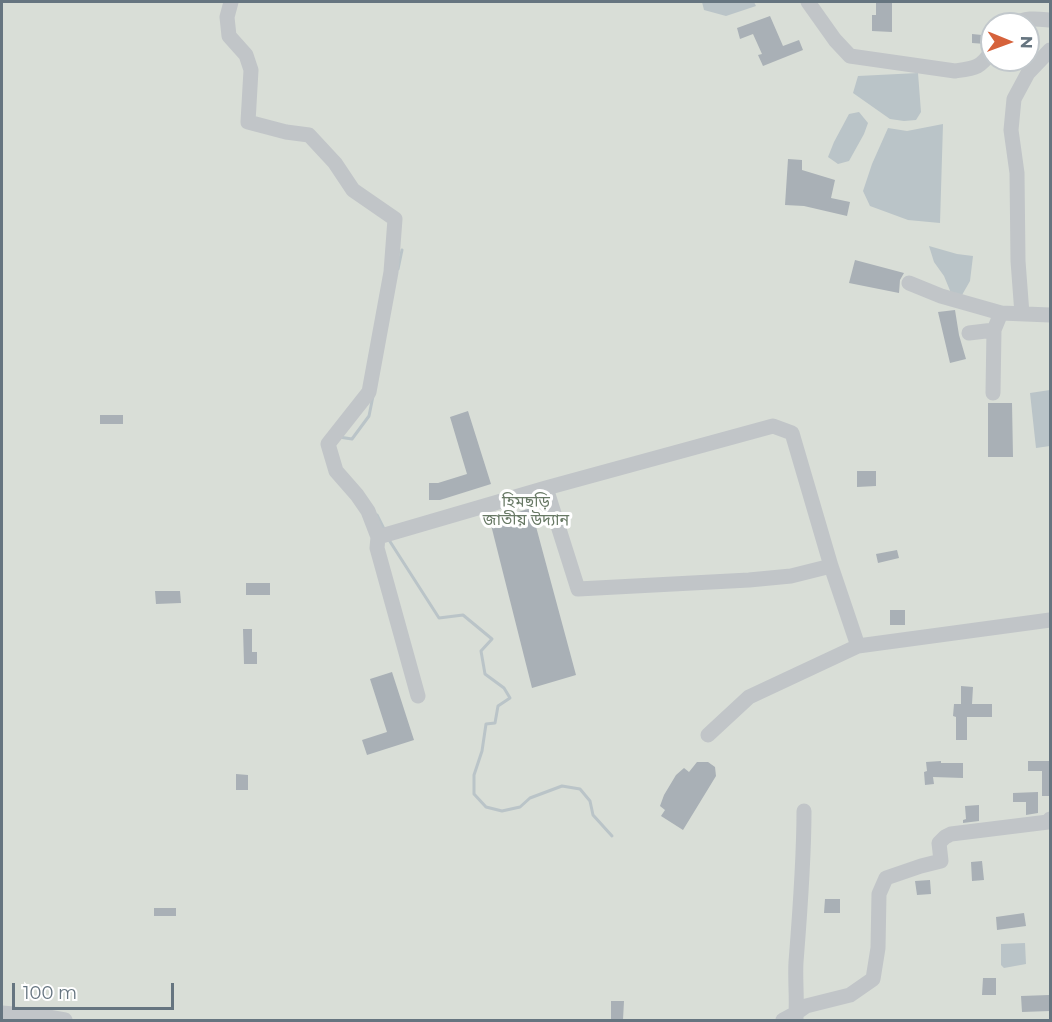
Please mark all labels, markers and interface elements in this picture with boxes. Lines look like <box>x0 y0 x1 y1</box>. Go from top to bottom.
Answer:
north arrow <box>980 12 1040 72</box>
text: N <box>1017 36 1036 49</box>
park label: হিমছড়ি জাতীয় উদ্যান <box>483 492 569 530</box>
scale bar <box>15 971 177 1009</box>
text: 100 m <box>23 982 77 1004</box>

